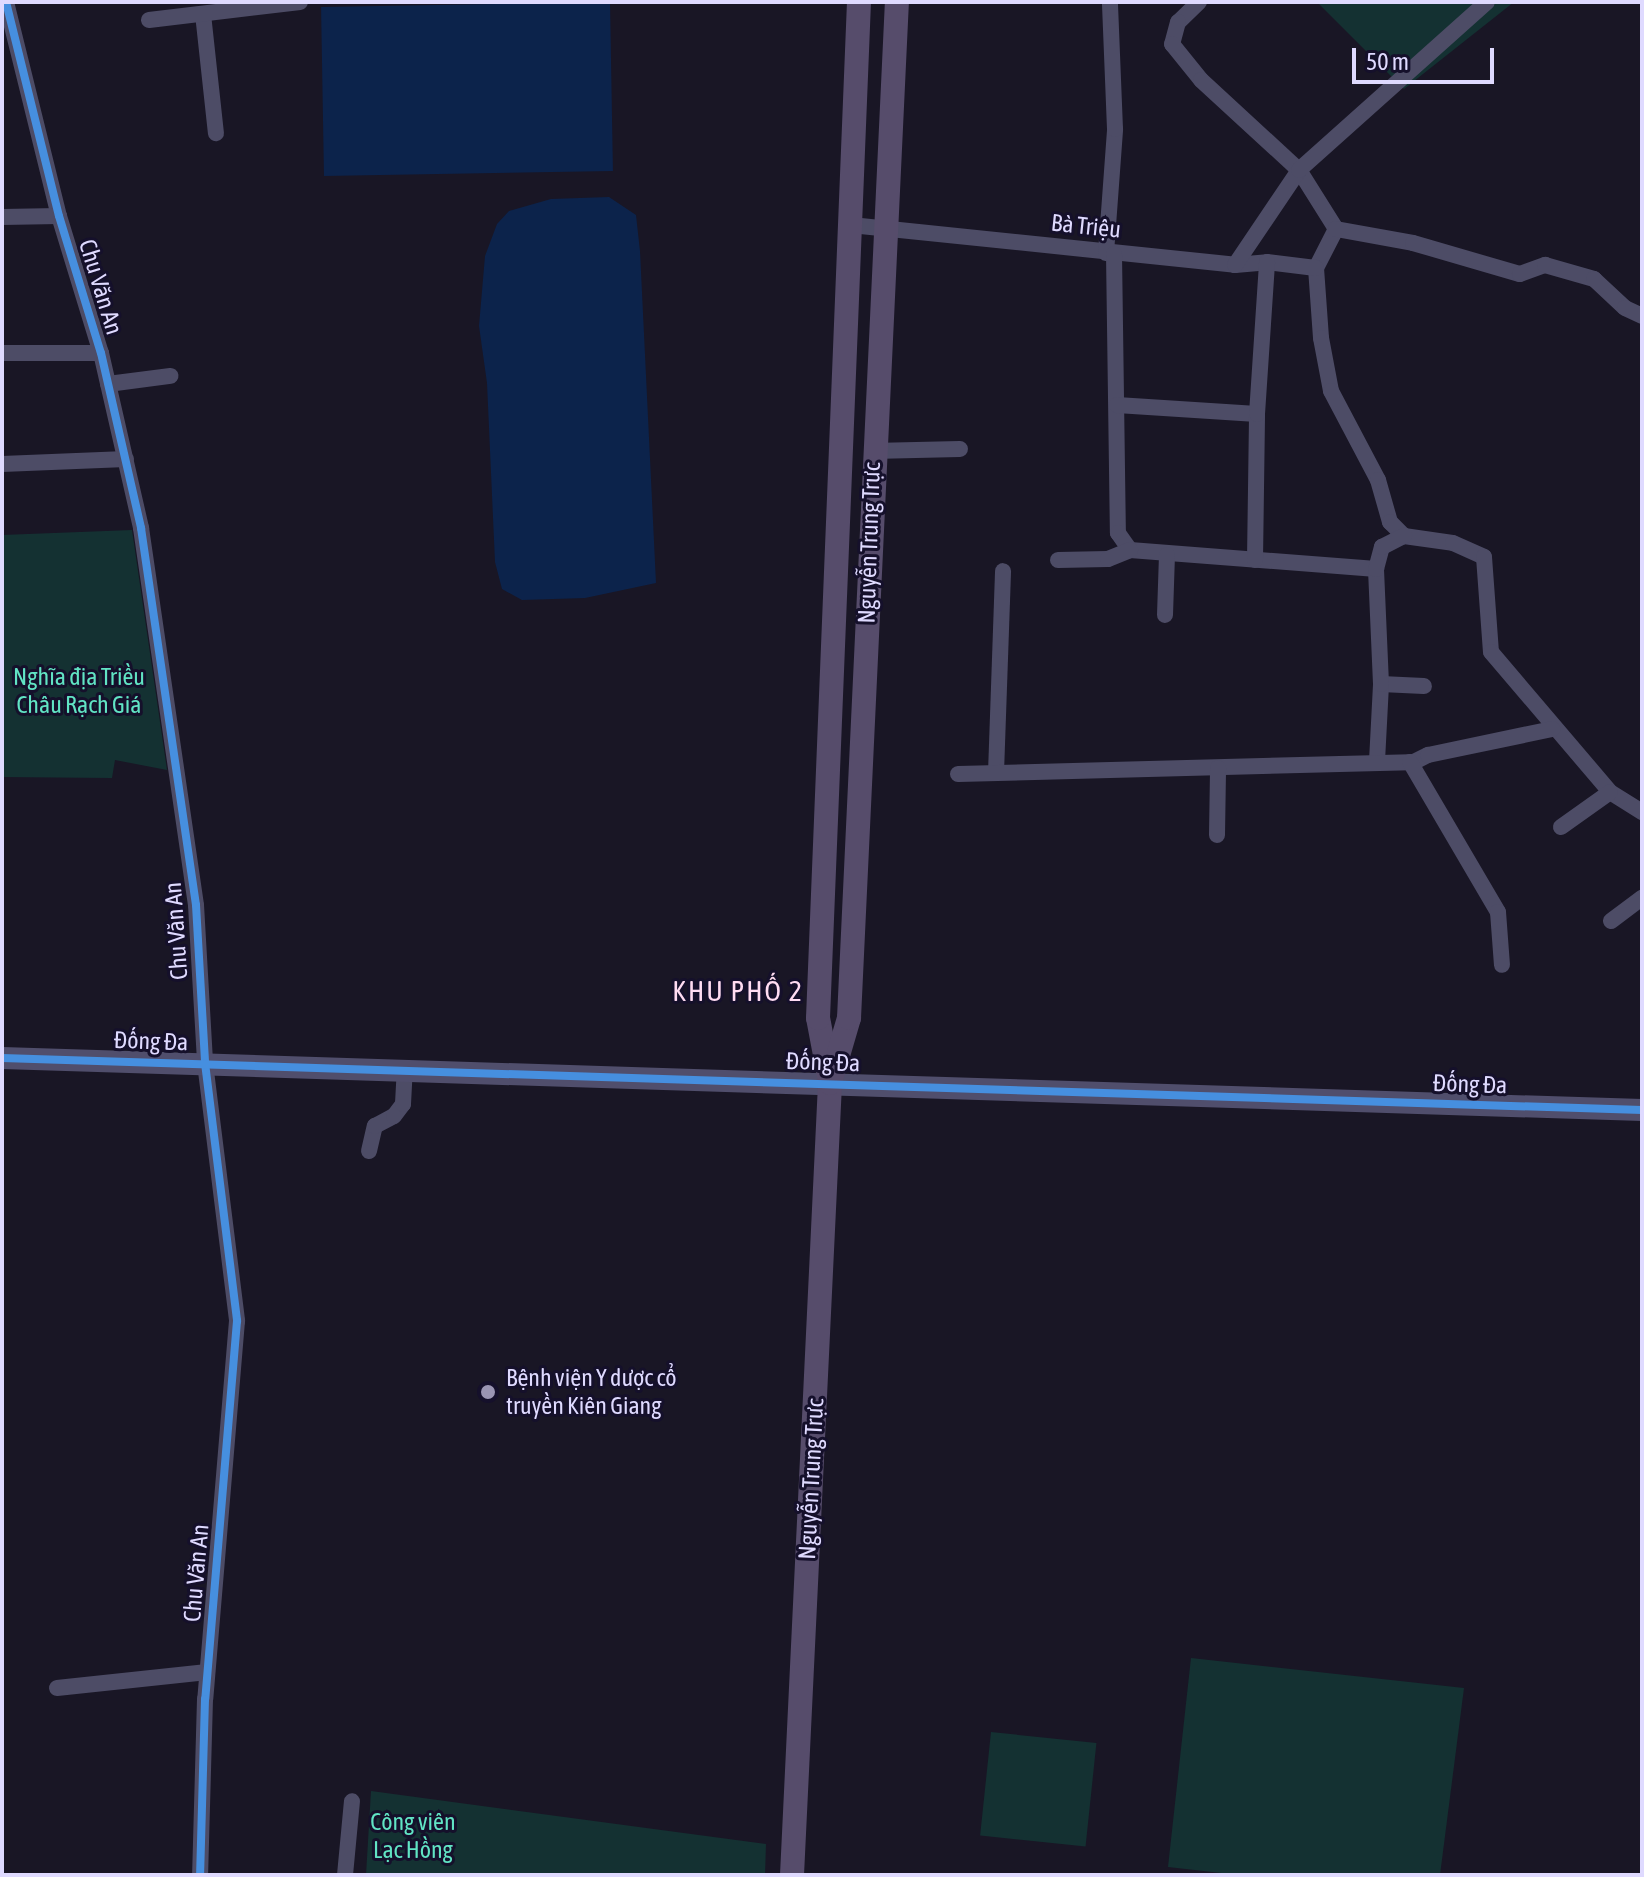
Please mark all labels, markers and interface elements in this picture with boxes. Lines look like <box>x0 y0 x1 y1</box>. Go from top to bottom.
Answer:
scale bar <box>1356 32 1498 82</box>
text: 50 m <box>1366 48 1409 75</box>
street label: Bà Triệu <box>1050 208 1122 244</box>
street label: Chu Văn An <box>73 236 129 338</box>
street label: Nguyễn Trung Trực <box>852 462 886 624</box>
park label: Nghĩa địa Triều Châu Rạch Giá <box>13 663 145 719</box>
street label: Chu Văn An <box>158 881 194 981</box>
district label: KHU PHỐ 2 <box>672 974 804 1008</box>
street label: Đống Đa <box>113 1025 189 1057</box>
street label: Đống Đa <box>785 1046 861 1078</box>
street label: Đống Đa <box>1432 1068 1508 1100</box>
place label: Bệnh viện Y dược cổ truyền Kiên Giang <box>506 1364 677 1420</box>
marker: Bệnh viện Y dược cổ truyền Kiên Giang <box>477 1381 499 1403</box>
street label: Nguyễn Trung Trực <box>792 1398 830 1560</box>
street label: Chu Văn An <box>177 1523 215 1623</box>
park label: Công viên Lạc Hồng <box>370 1808 456 1864</box>

